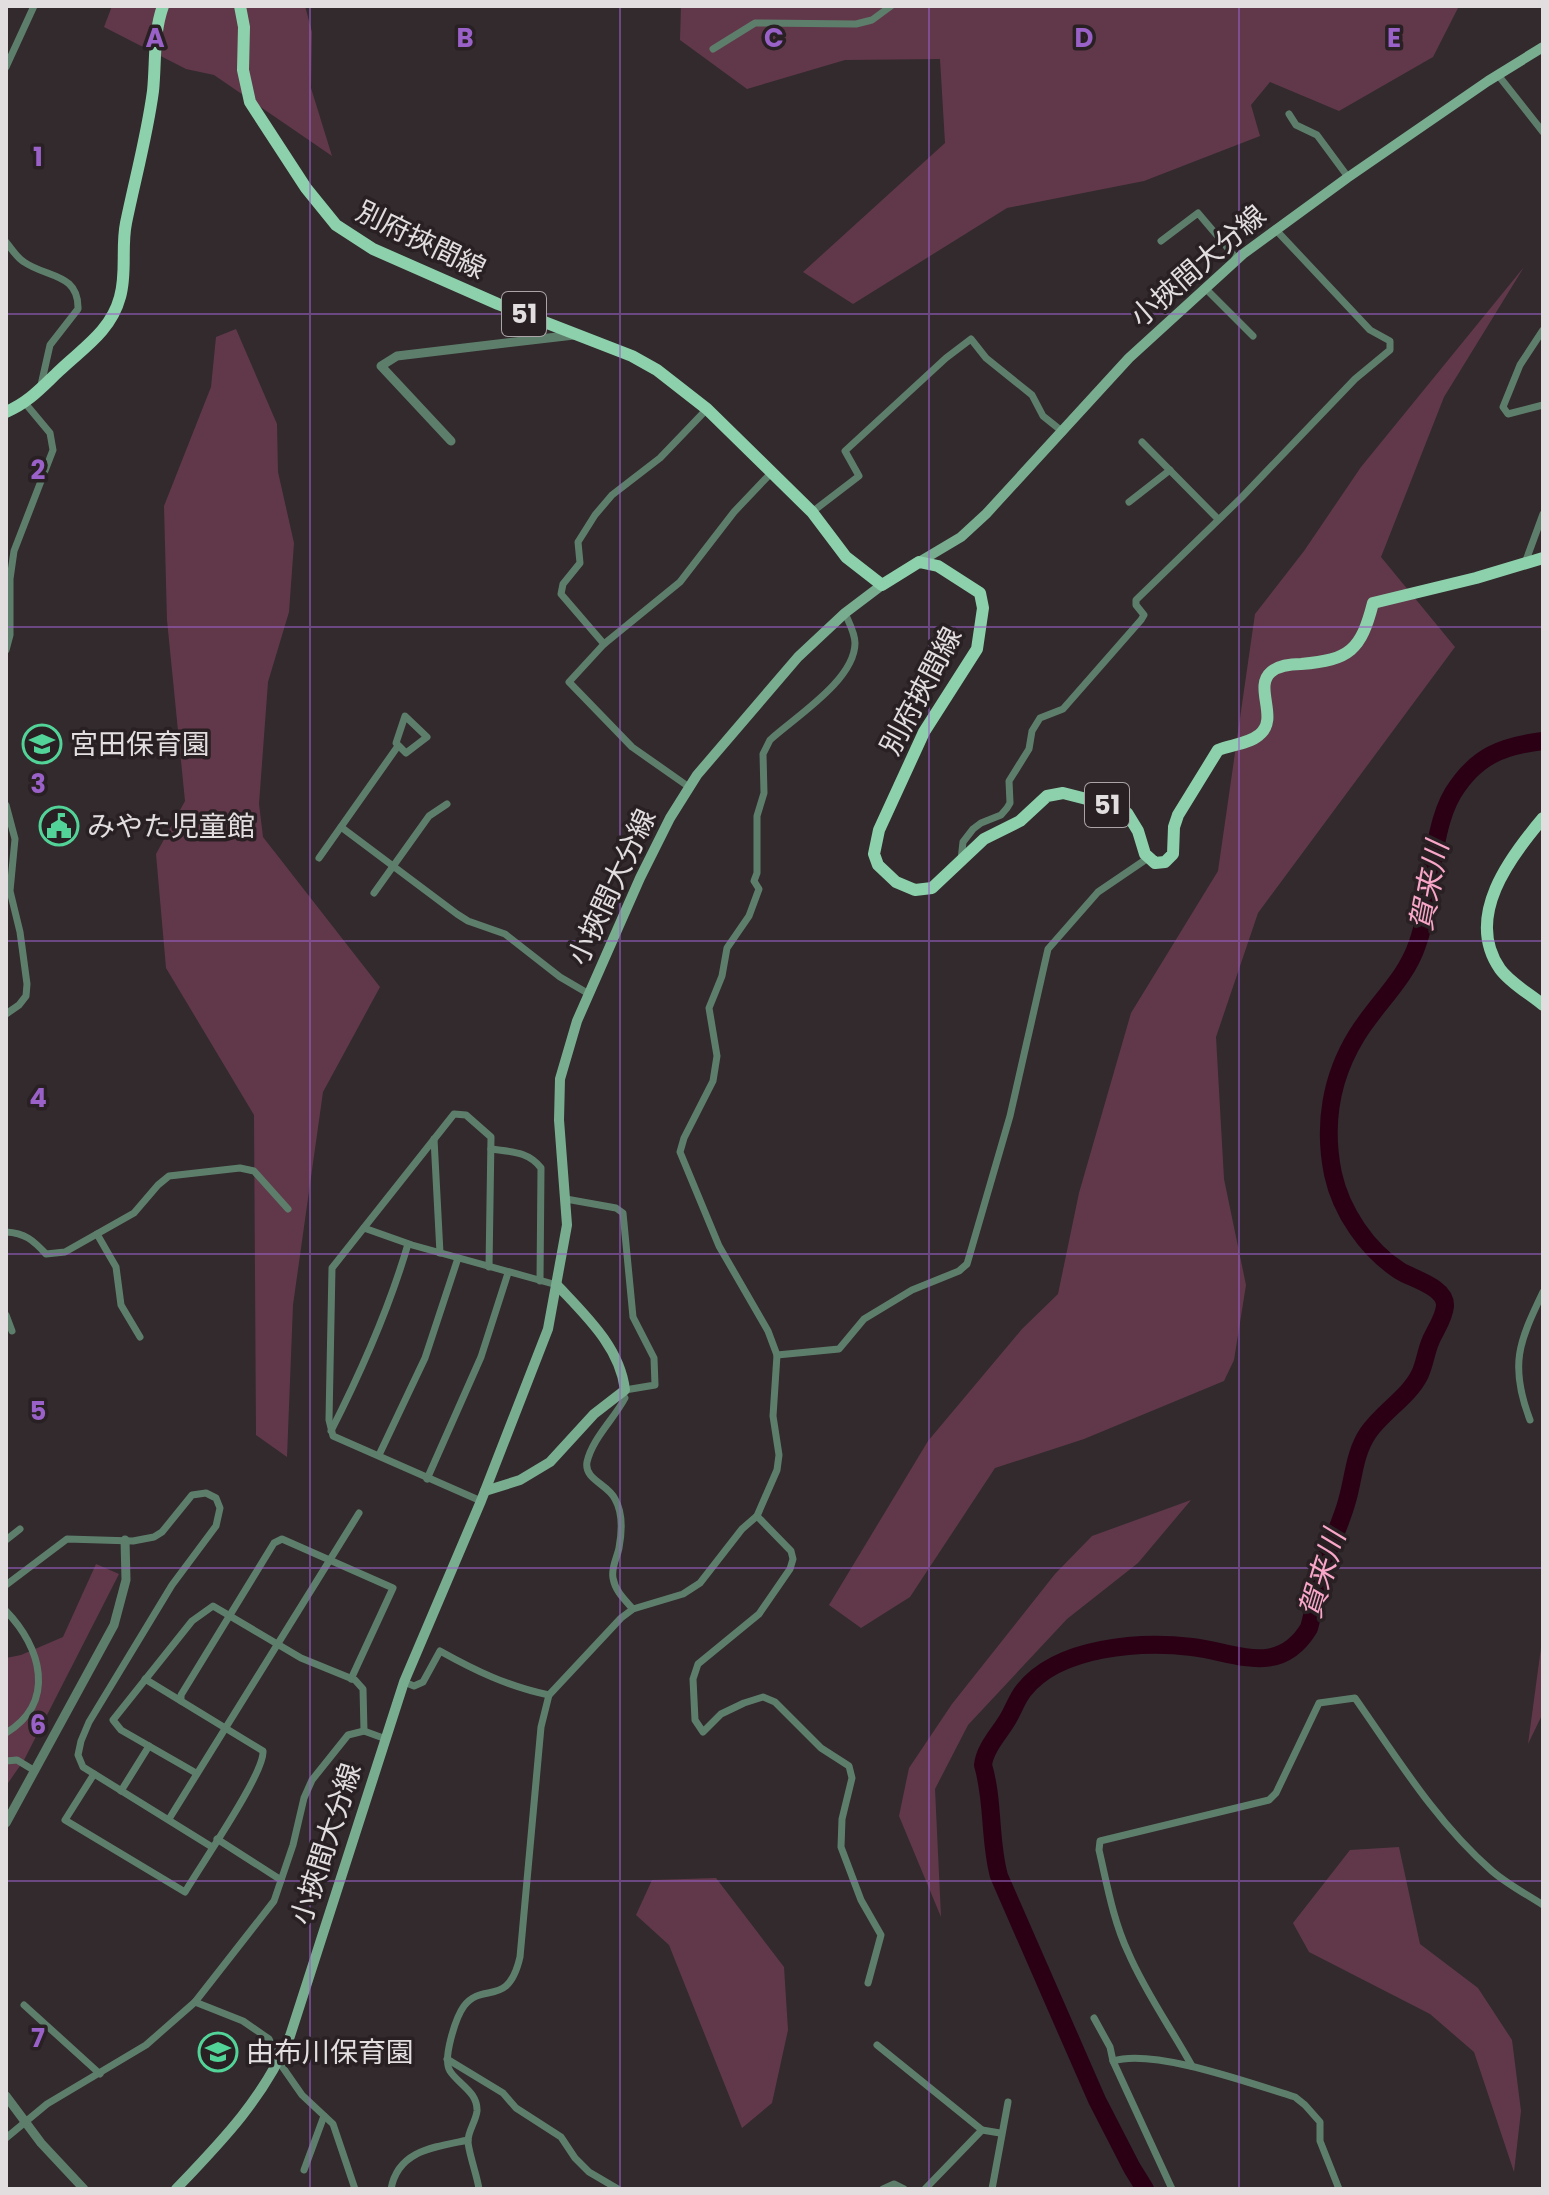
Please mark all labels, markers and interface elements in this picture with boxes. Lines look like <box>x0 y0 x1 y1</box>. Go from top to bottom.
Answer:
text: A <box>145 20 165 56</box>
text: B <box>456 20 474 56</box>
text: C <box>764 20 784 56</box>
text: D <box>1075 20 1094 56</box>
text: E <box>1387 20 1401 56</box>
text: 1 <box>33 139 43 175</box>
street label: 別府挾間線 <box>350 192 492 288</box>
street label: 小挾間大分線 <box>1122 196 1274 336</box>
road number: 51 <box>502 292 546 336</box>
text: 2 <box>31 452 46 488</box>
street label: 別府挾間線 <box>871 620 971 762</box>
school or university icon: 宮田保育園 <box>21 723 63 765</box>
place label: 宮田保育園 <box>70 725 210 764</box>
text: 3 <box>30 766 46 802</box>
road number: 51 <box>1085 783 1129 827</box>
street label: 小挾間大分線 <box>559 803 665 971</box>
public building icon: みやた児童館 <box>38 805 80 847</box>
place label: みやた児童館 <box>87 807 255 846</box>
water label: 賀来川 <box>1399 835 1459 934</box>
text: 4 <box>29 1080 47 1116</box>
text: 5 <box>30 1393 46 1429</box>
water label: 賀来川 <box>1288 1522 1357 1623</box>
text: 6 <box>30 1707 46 1743</box>
street label: 小挾間大分線 <box>281 1758 371 1930</box>
text: 7 <box>31 2020 45 2056</box>
school or university icon: 由布川保育園 <box>197 2031 239 2073</box>
place label: 由布川保育園 <box>246 2033 414 2072</box>

